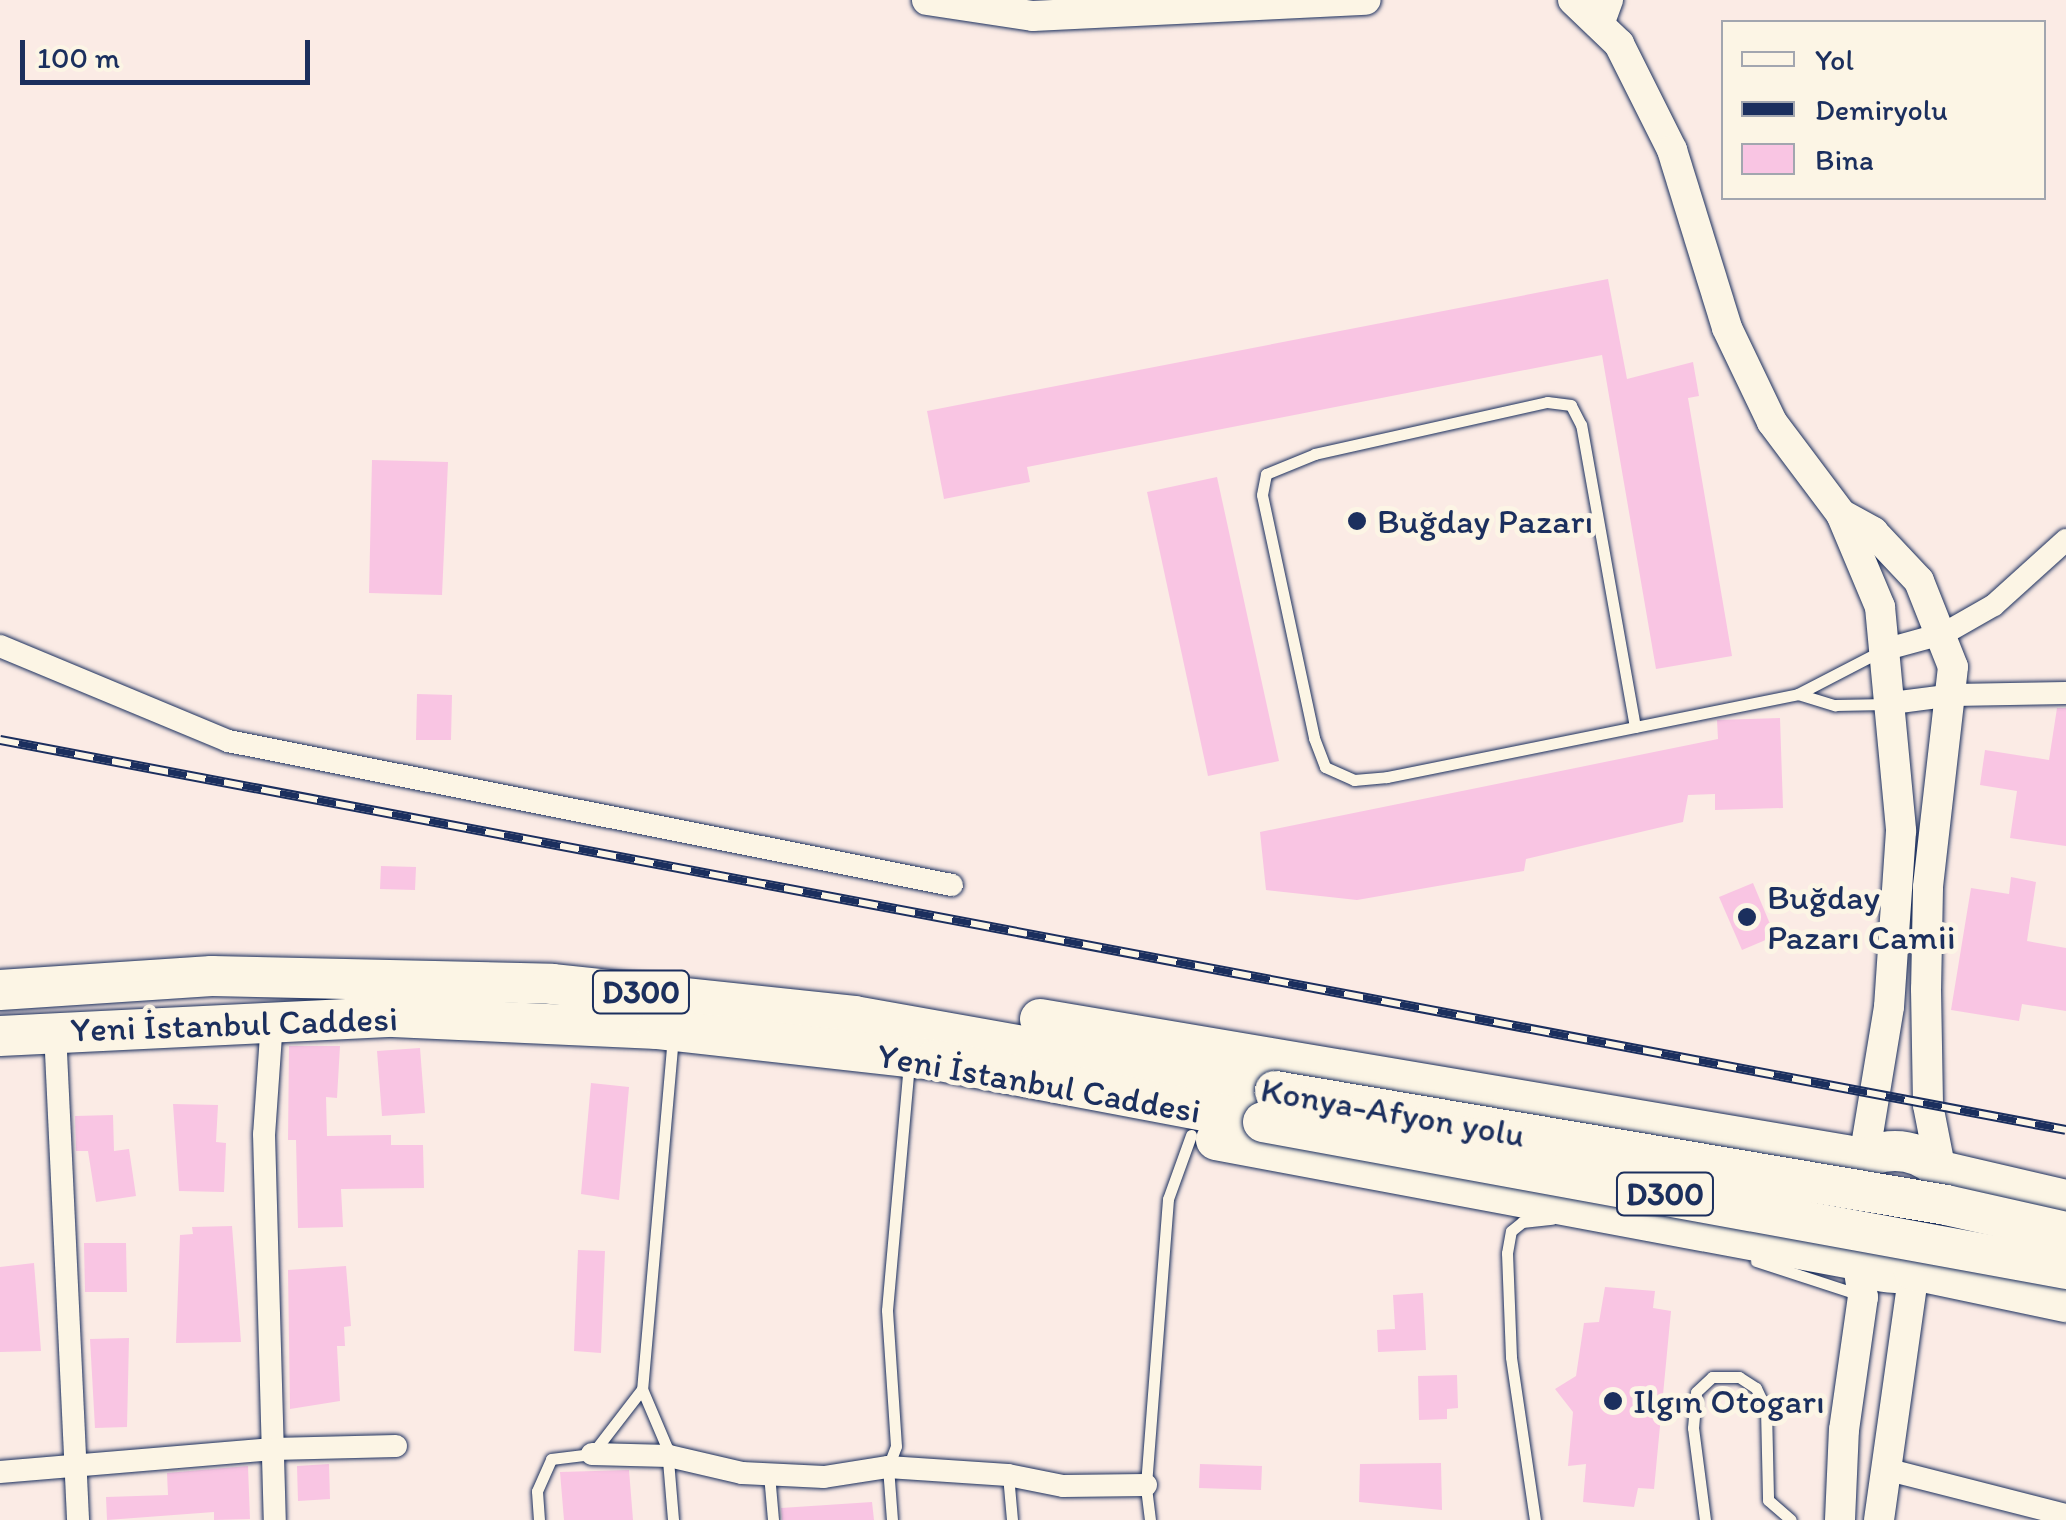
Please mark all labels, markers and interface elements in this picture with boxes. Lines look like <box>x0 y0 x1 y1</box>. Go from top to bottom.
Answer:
scale bar <box>25 20 315 82</box>
legend <box>1721 20 2046 200</box>
text: 100 m <box>37 39 120 76</box>
text: Yol <box>1815 41 1854 78</box>
text: Demiryolu <box>1815 91 1948 128</box>
text: Bina <box>1815 141 1874 178</box>
place label: Buğday Pazarı <box>1377 500 1590 542</box>
marker: Buğday Pazarı <box>1346 510 1368 532</box>
place label: Buğday Pazarı Camii <box>1767 876 1956 958</box>
marker: Buğday Pazarı Camii <box>1736 906 1758 928</box>
road number: D300 <box>591 965 691 1019</box>
street label: Yeni İstanbul Caddesi <box>69 997 399 1051</box>
street label: Yeni İstanbul Caddesi <box>874 1034 1204 1132</box>
street label: Konya-Afyon yolu <box>1258 1068 1528 1156</box>
road number: D300 <box>1615 1167 1715 1221</box>
place label: Ilgın Otogarı <box>1633 1380 1825 1422</box>
marker: Ilgın Otogarı <box>1602 1390 1624 1412</box>

